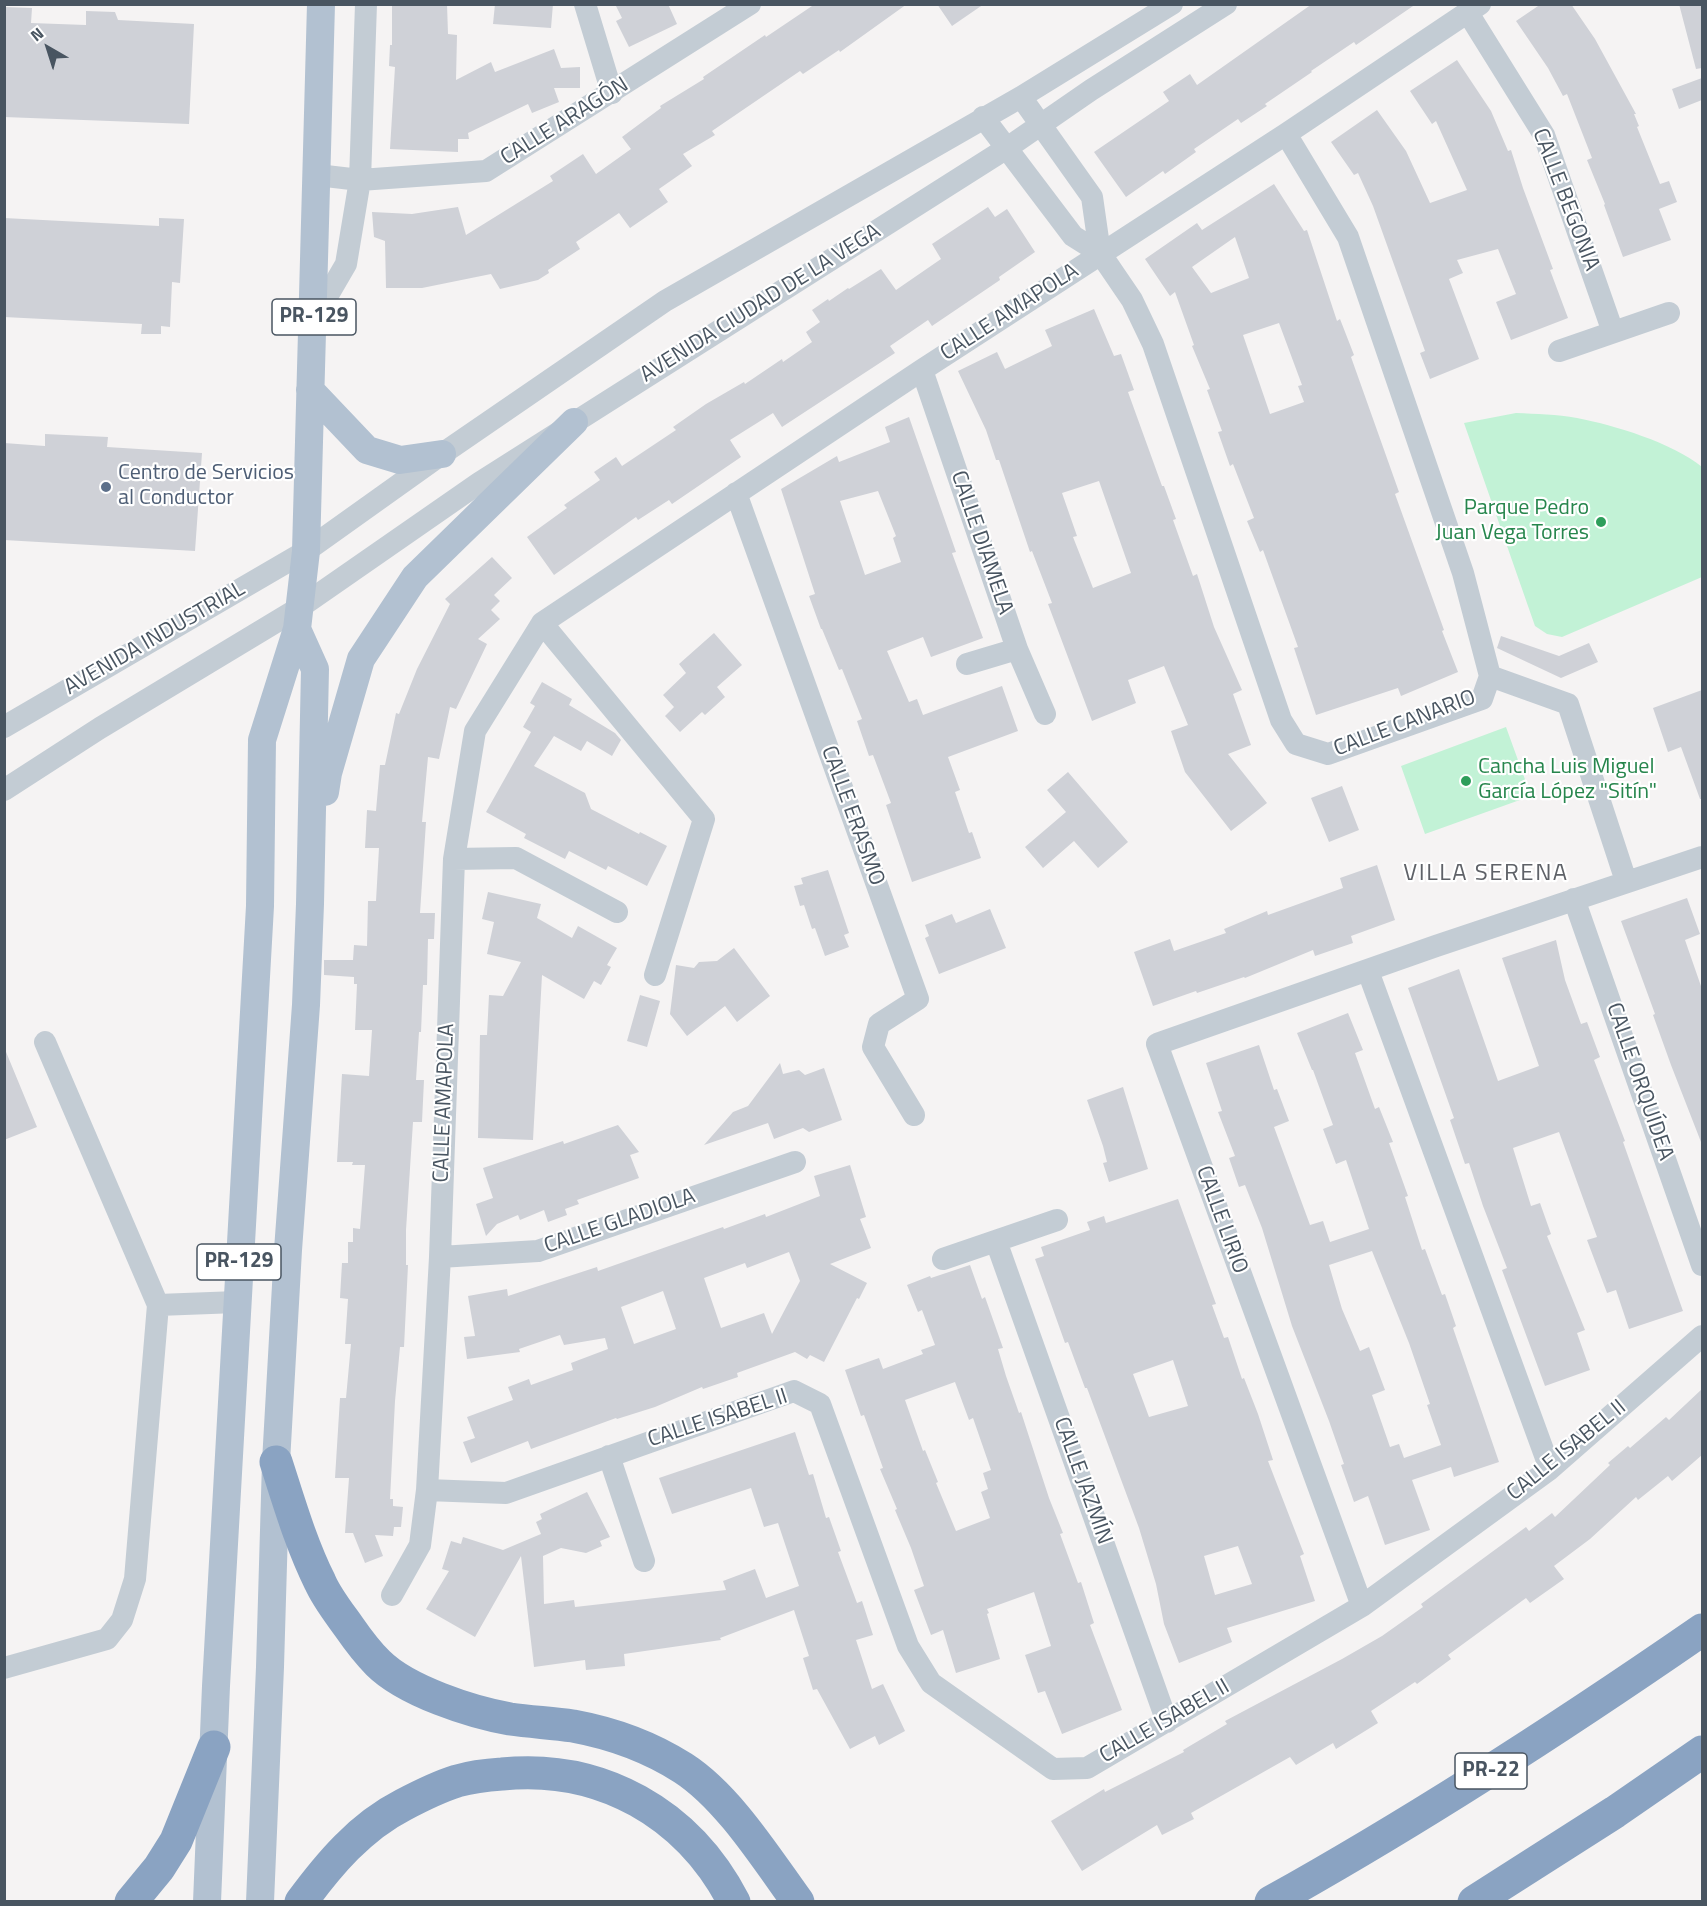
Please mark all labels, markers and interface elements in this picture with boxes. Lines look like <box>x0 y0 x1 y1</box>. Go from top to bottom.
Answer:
north arrow <box>18 18 78 78</box>
text: N <box>25 21 49 47</box>
street label: CALLE ARAGÓN <box>496 72 634 172</box>
street label: CALLE BEGONIA <box>1526 125 1604 275</box>
street label: AVENIDA CIUDAD DE LA VEGA <box>636 219 886 389</box>
street label: CALLE AMAPOLA <box>936 259 1084 367</box>
road number: PR-129 <box>272 299 356 335</box>
place label: Centro de Servicios al Conductor <box>118 461 294 512</box>
street label: CALLE DIAMELA <box>944 468 1018 618</box>
marker: Centro de Servicios al Conductor <box>99 480 113 494</box>
place label: Parque Pedro Juan Vega Torres <box>1435 496 1589 548</box>
marker: Parque Pedro Juan Vega Torres <box>1594 515 1608 529</box>
street label: AVENIDA INDUSTRIAL <box>60 576 250 702</box>
street label: CALLE CANARIO <box>1330 685 1480 763</box>
street label: CALLE ERASMO <box>815 743 889 889</box>
place label: Cancha Luis Miguel García López "Sitín" <box>1478 755 1657 806</box>
marker: Cancha Luis Miguel García López "Sitín" <box>1459 774 1473 788</box>
district label: VILLA SERENA <box>1403 860 1569 888</box>
street label: CALLE ORQUÍDEA <box>1600 1000 1678 1164</box>
street label: CALLE AMAPOLA <box>429 1023 461 1183</box>
street label: CALLE LIRIO <box>1189 1163 1253 1277</box>
street label: CALLE GLADIOLA <box>541 1184 699 1260</box>
road number: PR-129 <box>197 1244 281 1280</box>
street label: CALLE ISABEL II <box>645 1384 791 1454</box>
street label: CALLE ISABEL II <box>1502 1395 1632 1507</box>
street label: CALLE JAZMÍN <box>1047 1414 1117 1548</box>
street label: CALLE ISABEL II <box>1095 1674 1235 1770</box>
road number: PR-22 <box>1455 1753 1527 1789</box>

